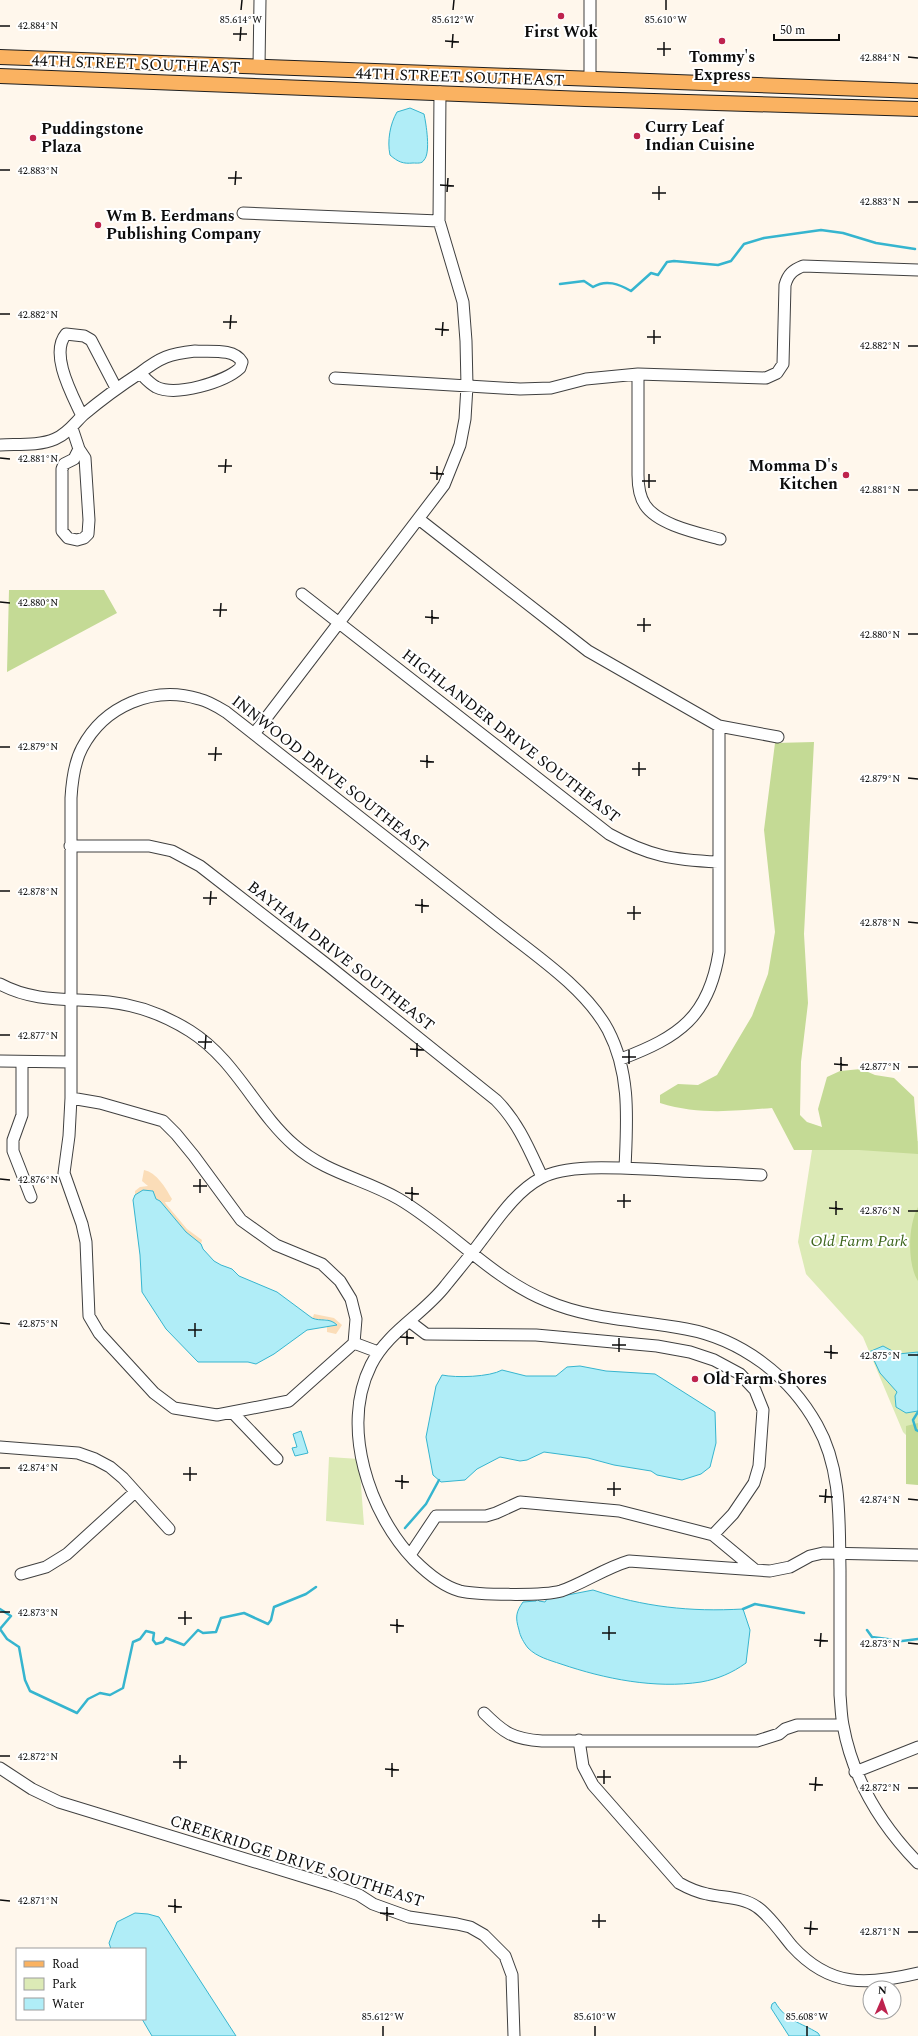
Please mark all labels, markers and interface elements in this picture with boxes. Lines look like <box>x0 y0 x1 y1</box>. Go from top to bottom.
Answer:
marker: First Wok <box>556 11 566 21</box>
text: 85.614°W <box>220 12 262 28</box>
text: 85.612°W <box>432 12 474 28</box>
text: 85.610°W <box>645 12 687 28</box>
scale bar <box>774 16 839 42</box>
text: 42.884°N <box>18 18 58 34</box>
place label: First Wok <box>524 20 598 44</box>
text: 50 m <box>780 21 805 40</box>
marker: Tommy's Express <box>717 36 727 46</box>
place label: Tommy's Express <box>689 45 755 87</box>
street label: 44TH STREET SOUTHEAST <box>31 48 241 80</box>
text: 42.884°N <box>860 50 900 66</box>
street label: 44TH STREET SOUTHEAST <box>355 61 565 93</box>
place label: Curry Leaf Indian Cuisine <box>645 115 755 157</box>
place label: Puddingstone Plaza <box>41 117 143 159</box>
marker: Curry Leaf Indian Cuisine <box>632 131 642 141</box>
marker: Puddingstone Plaza <box>28 133 38 143</box>
text: 42.883°N <box>18 163 58 179</box>
text: 42.883°N <box>860 194 900 210</box>
place label: Wm B. Eerdmans Publishing Company <box>106 204 262 246</box>
marker: Wm B. Eerdmans Publishing Company <box>93 220 103 230</box>
text: 42.882°N <box>18 307 58 323</box>
text: 42.882°N <box>860 338 900 354</box>
text: 42.881°N <box>18 451 58 467</box>
place label: Momma D's Kitchen <box>748 454 838 496</box>
marker: Momma D's Kitchen <box>841 470 851 480</box>
text: 42.881°N <box>860 482 900 498</box>
text: 42.880°N <box>18 595 58 611</box>
text: 42.880°N <box>860 627 900 643</box>
street label: HIGHLANDER DRIVE SOUTHEAST <box>397 643 625 829</box>
street label: INNWOOD DRIVE SOUTHEAST <box>226 689 434 859</box>
text: 42.879°N <box>18 739 58 755</box>
text: 42.879°N <box>860 771 900 787</box>
street label: BAYHAM DRIVE SOUTHEAST <box>242 875 440 1037</box>
text: 42.878°N <box>18 884 58 900</box>
text: 42.878°N <box>860 915 900 931</box>
text: 42.877°N <box>18 1028 58 1044</box>
text: 42.877°N <box>860 1059 900 1075</box>
text: 42.876°N <box>18 1172 58 1188</box>
text: 42.876°N <box>860 1203 900 1219</box>
park label: Old Farm Park <box>810 1229 908 1253</box>
text: 42.875°N <box>18 1316 58 1332</box>
text: 42.875°N <box>860 1348 900 1364</box>
place label: Old Farm Shores <box>703 1367 827 1391</box>
marker: Old Farm Shores <box>690 1374 700 1384</box>
text: 42.874°N <box>18 1460 58 1476</box>
text: 42.874°N <box>860 1492 900 1508</box>
text: 42.873°N <box>18 1605 58 1621</box>
text: 42.873°N <box>860 1636 900 1652</box>
text: 42.872°N <box>18 1749 58 1765</box>
text: 42.872°N <box>860 1780 900 1796</box>
street label: CREEKRIDGE DRIVE SOUTHEAST <box>167 1809 427 1914</box>
text: 42.871°N <box>18 1893 58 1909</box>
text: 42.871°N <box>860 1924 900 1940</box>
legend <box>16 1948 146 2020</box>
text: Road <box>52 1955 79 1974</box>
text: Park <box>52 1975 77 1994</box>
north arrow <box>862 1980 902 2020</box>
text: N <box>878 1982 887 1999</box>
text: Water <box>52 1995 84 2014</box>
text: 85.612°W <box>362 2009 404 2025</box>
text: 85.610°W <box>574 2009 616 2025</box>
text: 85.608°W <box>786 2009 828 2025</box>

